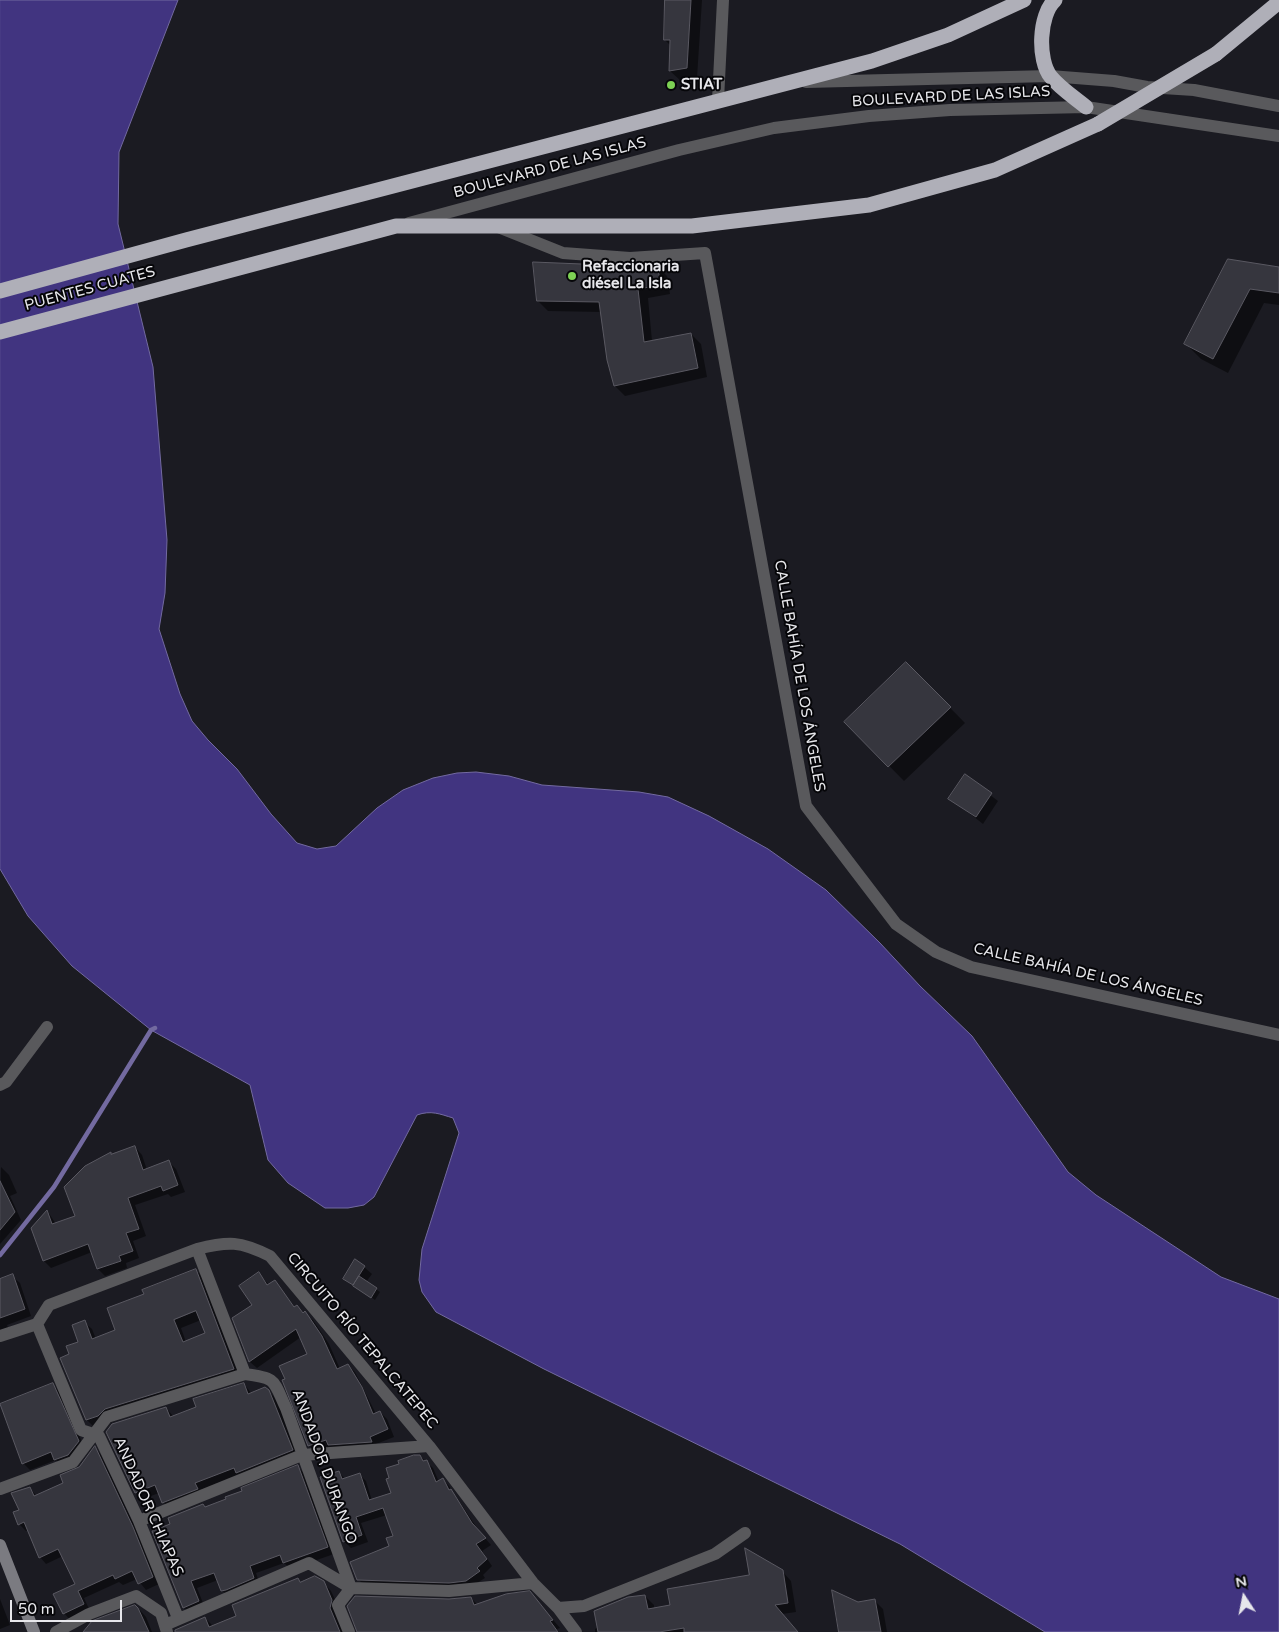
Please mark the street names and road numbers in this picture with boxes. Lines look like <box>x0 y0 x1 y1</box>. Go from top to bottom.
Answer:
street label: BOULEVARD DE LAS ISLAS <box>851 83 1051 111</box>
street label: BOULEVARD DE LAS ISLAS <box>452 134 648 202</box>
street label: PUENTES CUATES <box>23 263 157 315</box>
street label: CALLE BAHÍA DE LOS ÁNGELES <box>770 559 828 793</box>
street label: CALLE BAHÍA DE LOS ÁNGELES <box>972 940 1204 1010</box>
street label: CIRCUITO RÍO TEPALCATEPEC <box>283 1249 441 1433</box>
street label: ANDADOR DURANGO <box>288 1387 360 1547</box>
street label: ANDADOR CHIAPAS <box>109 1435 187 1579</box>

